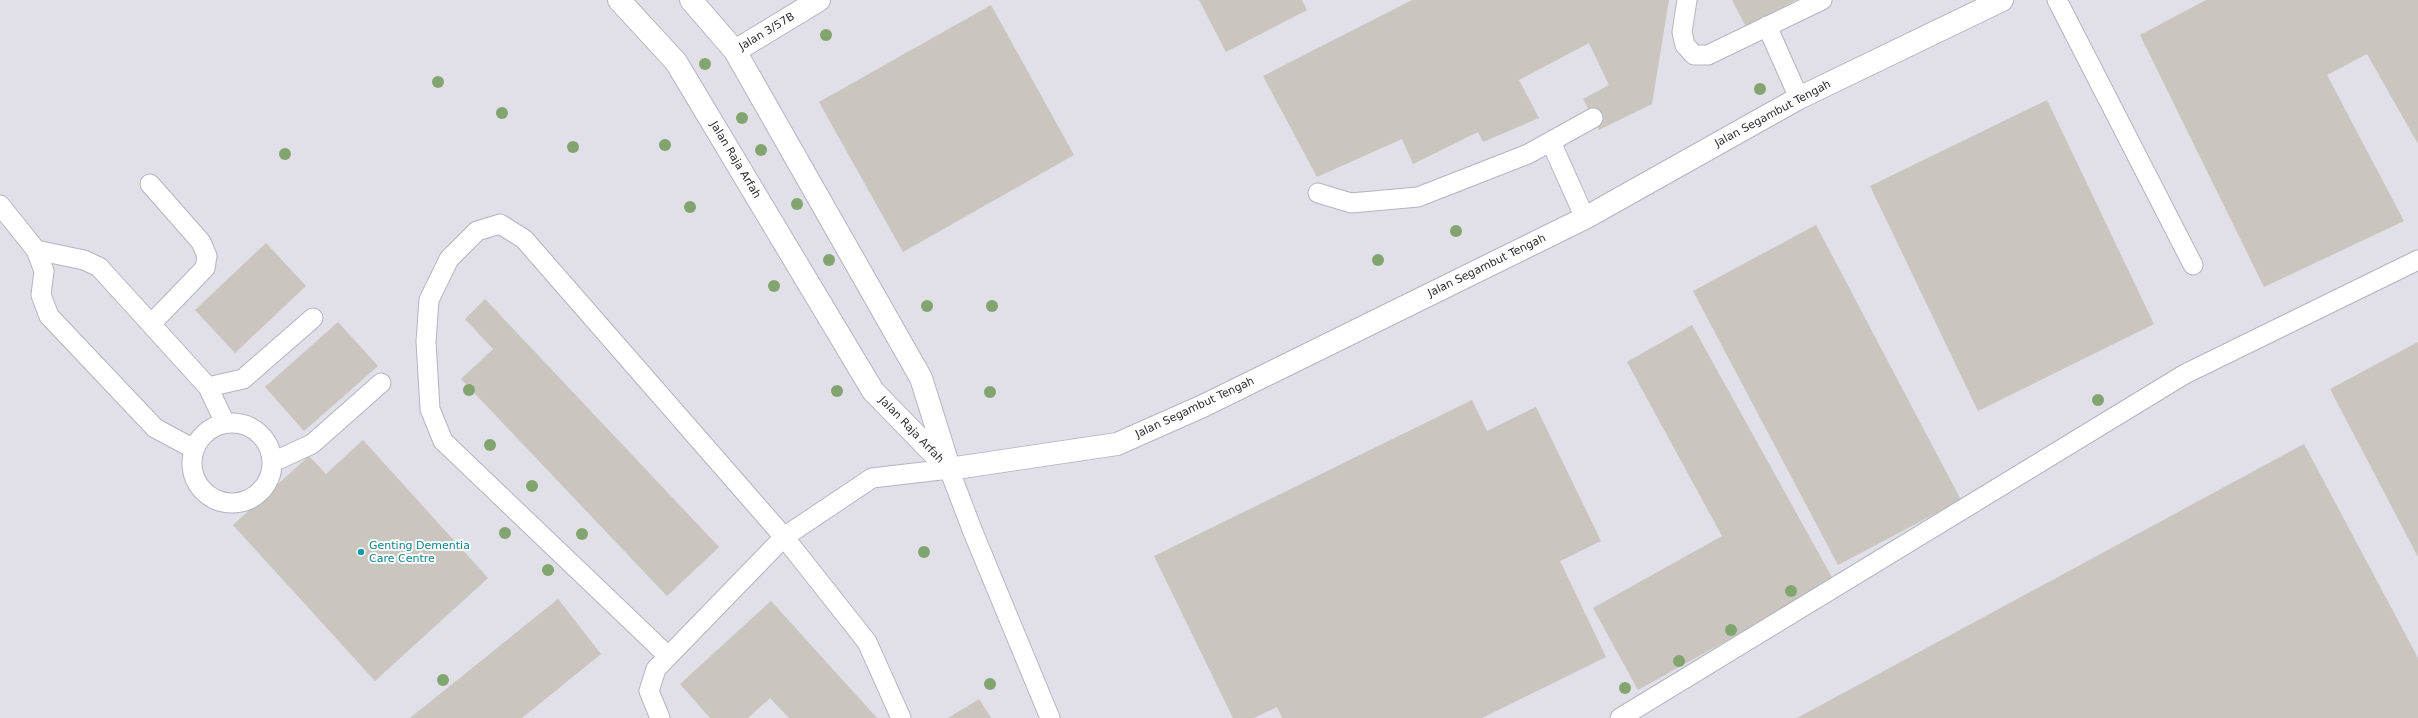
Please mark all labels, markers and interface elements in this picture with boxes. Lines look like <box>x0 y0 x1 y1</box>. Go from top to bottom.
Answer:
street label: Jalan 3/57B <box>737 10 797 54</box>
street label: Jalan Segambut Tengah <box>1713 78 1833 150</box>
street label: Jalan Raja Arfah <box>707 119 763 201</box>
street label: Jalan Segambut Tengah <box>1426 232 1548 300</box>
street label: Jalan Segambut Tengah <box>1134 375 1256 441</box>
street label: Jalan Raja Arfah <box>876 394 946 466</box>
place label: Genting Dementia Care Centre <box>369 539 470 565</box>
marker: Genting Dementia Care Centre <box>356 547 366 557</box>

